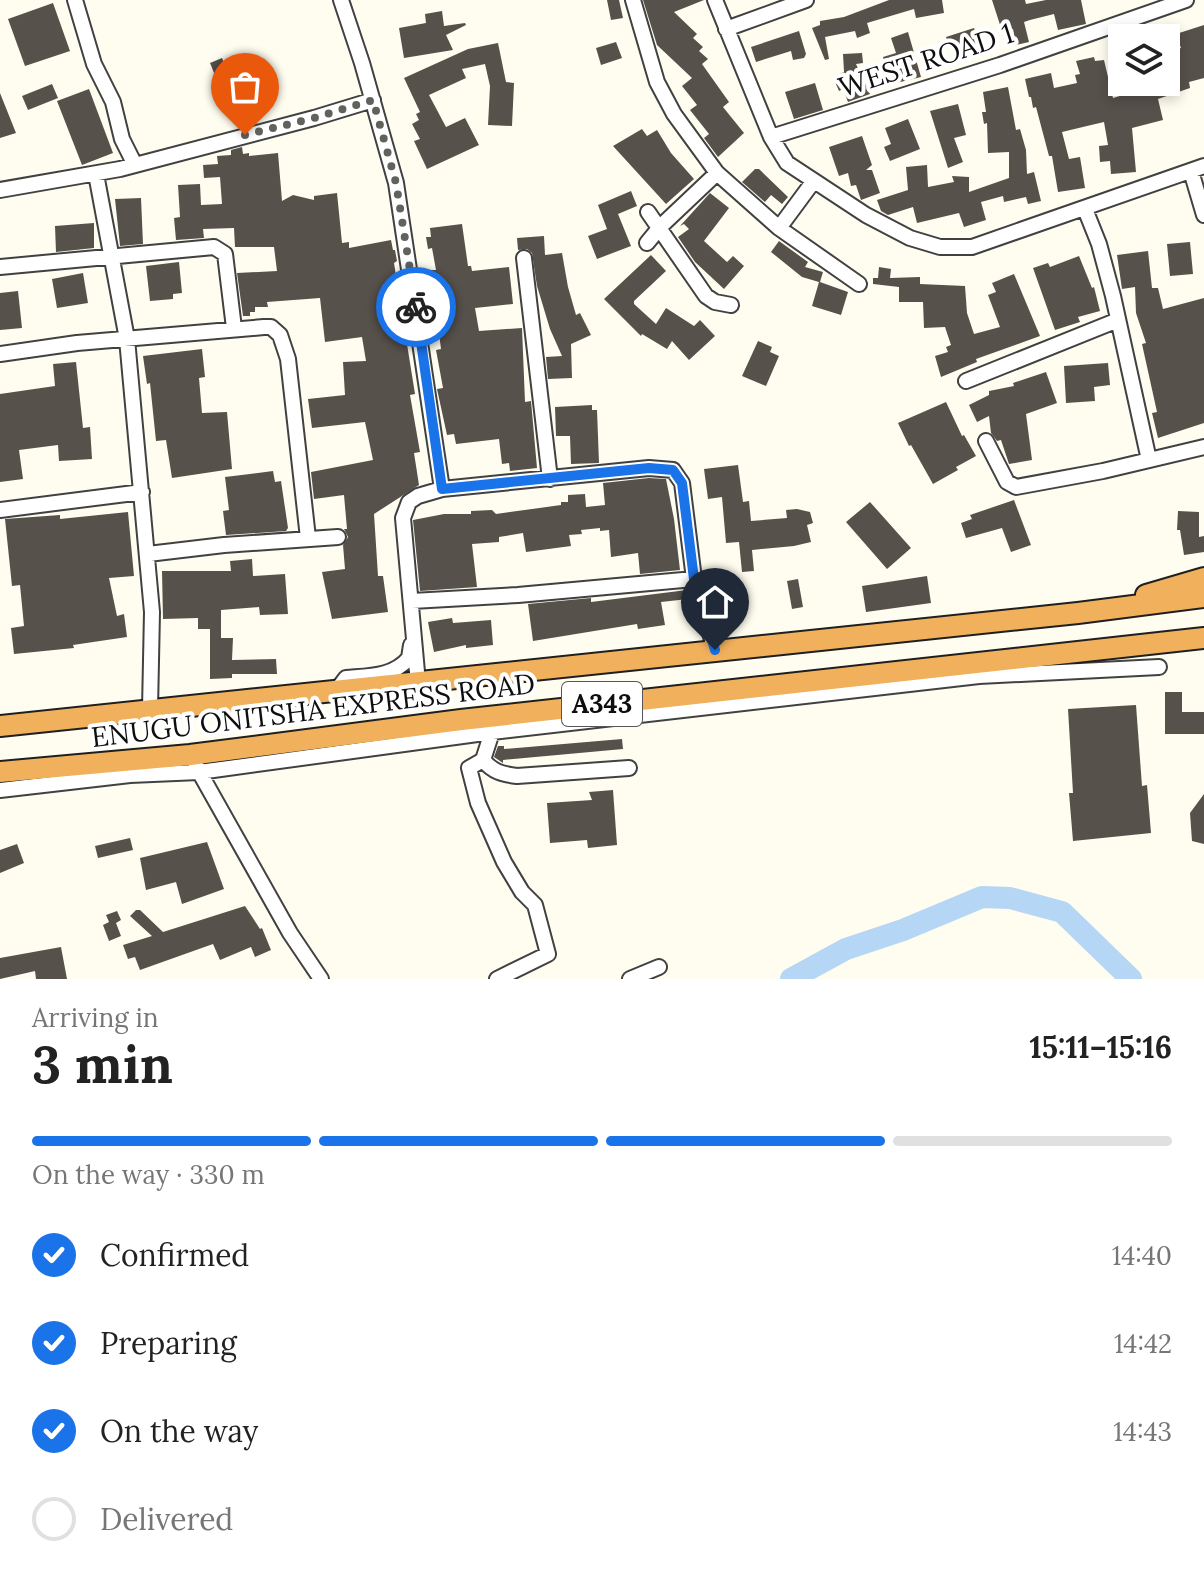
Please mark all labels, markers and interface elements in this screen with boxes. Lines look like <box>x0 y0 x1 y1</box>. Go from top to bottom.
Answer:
street label: WEST ROAD 1 <box>834 15 1018 105</box>
map controls <box>1108 24 1180 96</box>
button: layers <box>1108 24 1180 96</box>
pin <box>211 53 279 135</box>
icon: bag <box>223 65 267 109</box>
courier <box>376 267 456 347</box>
icon: bike <box>394 285 438 329</box>
pin <box>681 568 749 650</box>
icon: home <box>693 580 737 624</box>
street label: ENUGU ONITSHA EXPRESS ROAD <box>89 665 537 755</box>
road number: A343 <box>562 682 642 726</box>
text: Arriving in <box>32 1001 159 1034</box>
text: 15:11–15:16 <box>1030 1028 1172 1066</box>
text: 3 min <box>32 1031 173 1097</box>
text: On the way · 330 m <box>32 1158 265 1191</box>
icon: check <box>32 1233 76 1277</box>
text: Confirmed <box>100 1236 249 1274</box>
text: 14:40 <box>1112 1239 1172 1272</box>
icon: check <box>32 1321 76 1365</box>
text: Preparing <box>100 1324 237 1362</box>
text: 14:42 <box>1114 1327 1172 1360</box>
icon: check <box>32 1409 76 1453</box>
text: On the way <box>100 1412 258 1450</box>
text: 14:43 <box>1113 1415 1172 1448</box>
text: Delivered <box>100 1500 233 1538</box>

